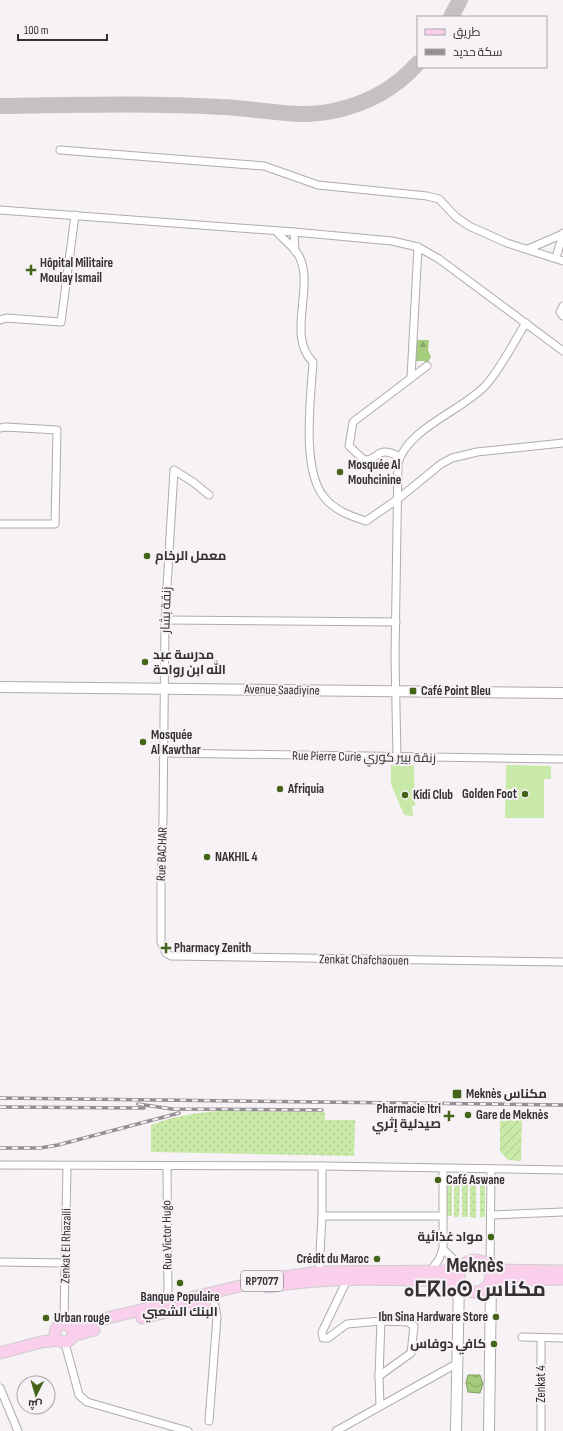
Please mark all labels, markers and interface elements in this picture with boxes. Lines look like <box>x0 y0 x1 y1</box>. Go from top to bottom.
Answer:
scale bar <box>18 16 107 42</box>
legend <box>417 16 547 68</box>
text: 100 m <box>24 23 49 38</box>
text: طريق <box>453 25 481 40</box>
text: سكة حديد <box>453 45 502 60</box>
place label: Hôpital Militaire Moulay Ismail <box>40 255 114 286</box>
marker: Hôpital Militaire Moulay Ismail <box>25 264 37 276</box>
place label: Mosquée Al Mouhcinine <box>348 457 402 488</box>
marker: Mosquée Al Mouhcinine <box>335 467 345 477</box>
place label: معمل الرخام <box>155 548 226 565</box>
marker: معمل الرخام <box>142 551 152 561</box>
street label: زنقة بشار <box>157 586 175 635</box>
place label: مدرسة عبد الله ابن رواحة <box>153 647 226 678</box>
marker: مدرسة عبد الله ابن رواحة <box>140 657 150 667</box>
street label: Avenue Saadiyine <box>243 681 320 699</box>
place label: Café Point Bleu <box>421 683 491 699</box>
marker: Café Point Bleu <box>408 686 418 696</box>
place label: Mosquée Al Kawthar <box>150 727 201 758</box>
marker: Mosquée Al Kawthar <box>138 737 148 747</box>
street label: Rue Pierre Curie زنقة بيير كوري <box>292 748 436 768</box>
place label: Afriquia <box>287 781 324 797</box>
marker: Afriquia <box>275 784 285 794</box>
place label: Golden Foot <box>462 786 518 802</box>
place label: Kidi Club <box>413 787 453 803</box>
marker: Golden Foot <box>520 789 530 799</box>
marker: Kidi Club <box>400 790 410 800</box>
street label: Rue BACHAR <box>153 827 171 881</box>
place label: NAKHIL 4 <box>215 849 257 865</box>
marker: NAKHIL 4 <box>202 852 212 862</box>
place label: Pharmacy Zenith <box>174 940 252 956</box>
marker: Pharmacy Zenith <box>161 943 171 953</box>
street label: Zenkat Chafchaouen <box>319 951 409 969</box>
place label: Meknès مكناس <box>466 1086 547 1102</box>
marker: Meknès مكناس <box>451 1088 463 1100</box>
place label: Pharmacie Itri صيدلية إثري <box>372 1101 441 1135</box>
place label: Gare de Meknès <box>476 1107 548 1123</box>
marker: Gare de Meknès <box>463 1110 473 1120</box>
marker: Pharmacie Itri صيدلية إثري <box>444 1111 454 1121</box>
place label: Café Aswane <box>446 1172 505 1188</box>
marker: Café Aswane <box>433 1175 443 1185</box>
street label: Rue Victor Hugo <box>158 1200 176 1270</box>
street label: Zenkat El Rhazalli <box>57 1208 75 1284</box>
place label: مواد غذائية <box>418 1229 483 1245</box>
marker: مواد غذائية <box>486 1232 496 1242</box>
place label: Crédit du Maroc <box>296 1251 370 1267</box>
district label: Meknès ⴰⵎⴽⵏⴰⵙ مكناس <box>404 1253 546 1302</box>
marker: Crédit du Maroc <box>372 1254 382 1264</box>
road number: RP7077 <box>241 1271 283 1291</box>
marker: Banque Populaire البنك الشعبي <box>175 1278 185 1288</box>
place label: Banque Populaire البنك الشعبي <box>140 1289 220 1323</box>
place label: Ibn Sina Hardware Store <box>379 1309 488 1325</box>
place label: Urban rouge <box>54 1310 110 1326</box>
marker: Ibn Sina Hardware Store <box>491 1312 501 1322</box>
marker: Urban rouge <box>41 1313 51 1323</box>
place label: كافي دوفاس <box>410 1336 486 1355</box>
marker: كافي دوفاس <box>489 1339 499 1349</box>
street label: Zenkat 4 <box>533 1365 549 1403</box>
north arrow <box>16 1375 56 1415</box>
text: ش <box>28 1397 43 1412</box>

